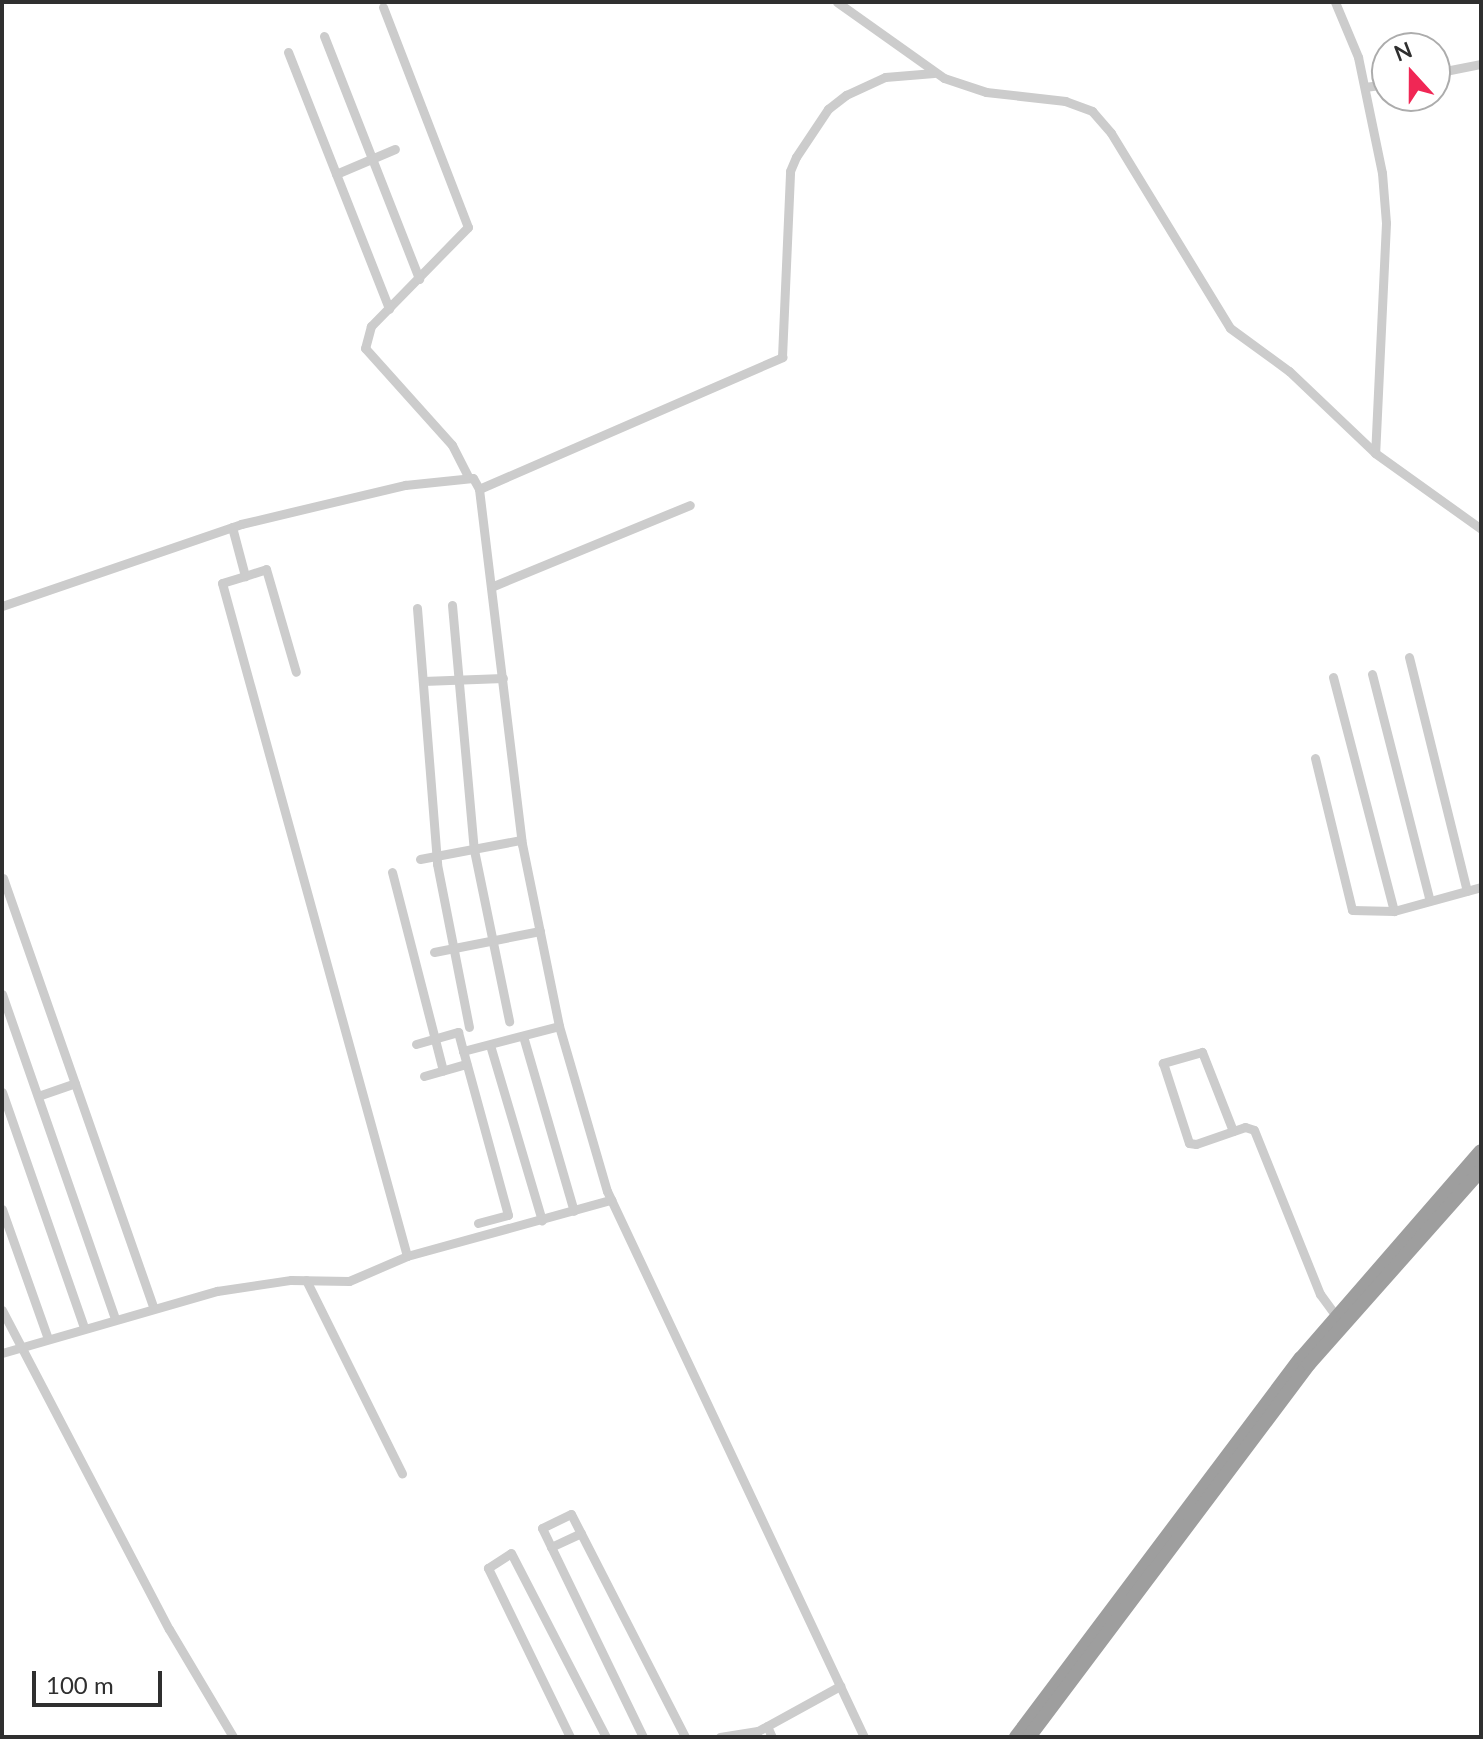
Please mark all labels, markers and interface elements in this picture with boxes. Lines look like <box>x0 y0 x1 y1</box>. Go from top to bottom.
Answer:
north arrow <box>1371 32 1451 112</box>
text: N <box>1390 35 1416 67</box>
scale bar <box>36 1655 166 1705</box>
text: 100 m <box>46 1670 114 1699</box>

